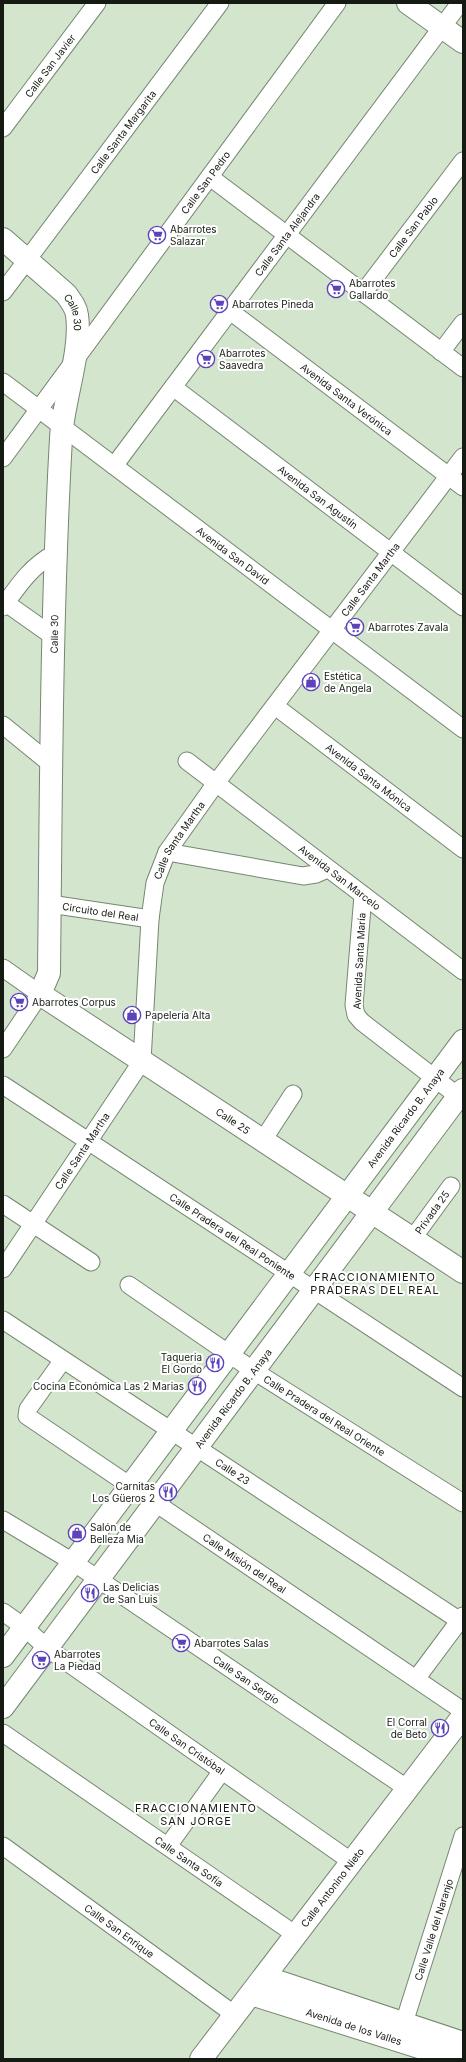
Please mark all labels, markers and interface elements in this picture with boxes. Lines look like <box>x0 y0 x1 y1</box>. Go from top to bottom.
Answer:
street label: Calle San Javier <box>22 31 78 100</box>
street label: Calle Santa Margarita <box>88 88 158 176</box>
street label: Calle San Pedro <box>178 148 232 216</box>
street label: Calle Santa Alejandra <box>252 191 322 278</box>
street label: Calle San Pablo <box>386 194 440 260</box>
place label: Abarrotes Salazar <box>170 223 217 247</box>
supermarket icon: Abarrotes Salazar <box>147 225 167 245</box>
place label: Abarrotes Gallardo <box>349 277 396 301</box>
supermarket icon: Abarrotes Gallardo <box>326 279 346 299</box>
street label: Calle 30 <box>62 291 84 331</box>
supermarket icon: Abarrotes Pineda <box>209 294 229 314</box>
place label: Abarrotes Pineda <box>232 298 314 310</box>
place label: Abarrotes Saavedra <box>219 347 266 371</box>
supermarket icon: Abarrotes Saavedra <box>196 349 216 369</box>
street label: Avenida Santa Verónica <box>298 361 395 437</box>
street label: Avenida San Agustín <box>276 463 360 531</box>
street label: Avenida San David <box>194 524 272 587</box>
street label: Calle Santa Martha <box>338 540 402 619</box>
street label: Calle 30 <box>48 614 60 654</box>
supermarket icon: Abarrotes Zavala <box>345 617 365 637</box>
place label: Abarrotes Zavala <box>368 621 448 633</box>
place label: Estética de Angela <box>324 670 372 694</box>
shop icon: Estética de Angela <box>301 672 321 692</box>
street label: Avenida Santa Mónica <box>324 741 414 814</box>
street label: Calle Santa Martha <box>151 799 207 881</box>
street label: Avenida San Marcelo <box>297 842 383 912</box>
street label: Circuito del Real <box>62 900 139 923</box>
street label: Avenida Santa María <box>350 912 368 1010</box>
supermarket icon: Abarrotes Corpus <box>9 992 29 1012</box>
place label: Abarrotes Corpus <box>32 996 116 1008</box>
shop icon: Papelería Alta <box>122 1005 142 1025</box>
place label: Papelería Alta <box>145 1009 210 1021</box>
street label: Avenida Ricardo B. Anaya <box>364 1066 447 1170</box>
street label: Calle 25 <box>214 1105 252 1136</box>
street label: Calle Santa Martha <box>52 1110 112 1192</box>
street label: Privada 25 <box>412 1188 452 1236</box>
street label: Calle Pradera del Real Poniente <box>167 1191 298 1282</box>
district label: FRACCIONAMIENTO PRADERAS DEL REAL <box>310 1270 440 1297</box>
street label: Avenida Ricardo B. Anaya <box>192 1346 274 1450</box>
place label: Taqueria El Gordo <box>161 1351 202 1375</box>
restaurant icon: Taqueria El Gordo <box>205 1353 225 1373</box>
street label: Calle Pradera del Real Oriente <box>261 1373 388 1458</box>
restaurant icon: Cocina Económica Las 2 Marias <box>187 1376 207 1396</box>
place label: Cocina Económica Las 2 Marias <box>33 1380 184 1392</box>
street label: Calle 23 <box>213 1456 252 1487</box>
place label: Carnitas Los Güeros 2 <box>92 1480 155 1504</box>
restaurant icon: Carnitas Los Güeros 2 <box>158 1482 178 1502</box>
place label: Salón de Belleza Mia <box>90 1521 144 1545</box>
shop icon: Salón de Belleza Mia <box>67 1523 87 1543</box>
street label: Calle Misión del Real <box>201 1531 288 1596</box>
place label: Las Delicias de San Luis <box>103 1581 159 1605</box>
restaurant icon: Las Delicias de San Luis <box>80 1583 100 1603</box>
supermarket icon: Abarrotes Salas <box>171 1633 191 1653</box>
place label: Abarrotes Salas <box>194 1637 269 1649</box>
place label: Abarrotes La Piedad <box>54 1648 101 1672</box>
supermarket icon: Abarrotes La Piedad <box>31 1650 51 1670</box>
street label: Calle San Sergio <box>211 1653 282 1706</box>
street label: Calle San Cristóbal <box>147 1716 227 1777</box>
place label: El Corral de Beto <box>387 1716 427 1740</box>
restaurant icon: El Corral de Beto <box>430 1718 450 1738</box>
district label: FRACCIONAMIENTO SAN JORGE <box>135 1801 257 1828</box>
street label: Calle Santa Sofía <box>153 1834 226 1889</box>
street label: Calle Antonino Nieto <box>298 1845 366 1929</box>
street label: Calle Valle del Naranjo <box>412 1877 455 1982</box>
street label: Calle San Enrique <box>82 1901 157 1960</box>
street label: Avenida de los Valles <box>305 2006 403 2047</box>

